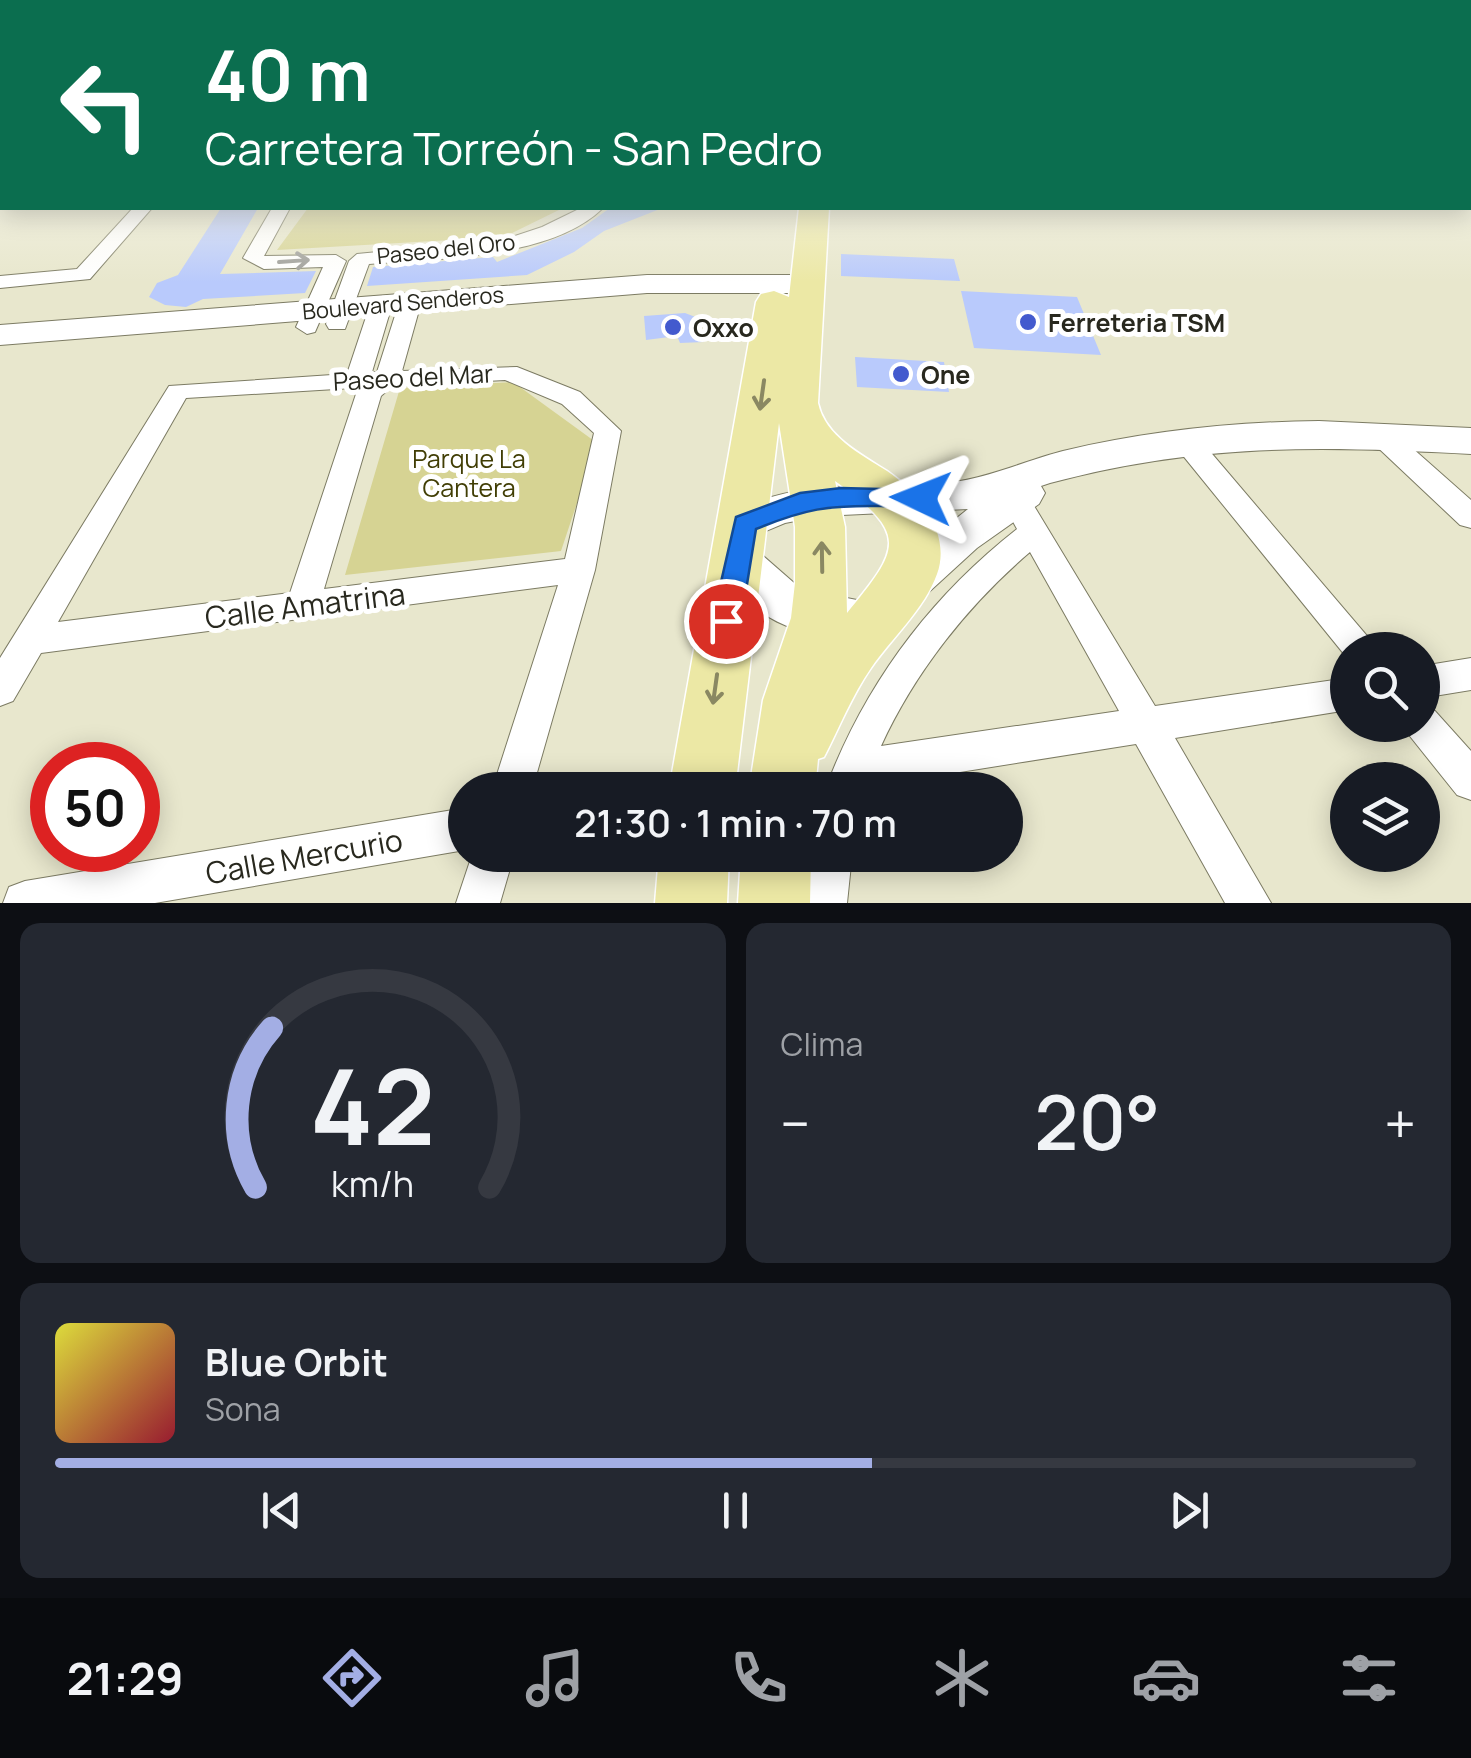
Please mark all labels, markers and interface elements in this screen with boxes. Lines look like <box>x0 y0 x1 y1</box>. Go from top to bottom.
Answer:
text: 40 m <box>205 26 371 122</box>
icon: left <box>40 40 170 170</box>
text: Carretera Torreón - San Pedro <box>205 117 823 179</box>
street label: Paseo del Oro <box>375 227 517 271</box>
one-way arrow <box>278 251 310 270</box>
street label: Boulevard Senderos <box>301 279 505 327</box>
place label: Ferreteria TSM <box>1048 305 1225 340</box>
place label: Oxxo <box>693 310 754 345</box>
marker: Ferreteria TSM <box>1017 311 1039 333</box>
marker: Oxxo <box>662 316 684 338</box>
street label: Paseo del Mar <box>332 355 494 399</box>
place label: One <box>921 357 970 392</box>
marker: One <box>890 363 912 385</box>
one-way arrow <box>752 379 771 411</box>
park label: Parque La Cantera <box>412 441 526 505</box>
position arrow <box>869 446 973 550</box>
one-way arrow <box>813 542 832 574</box>
street label: Calle Amatrina <box>203 572 407 638</box>
pin <box>684 579 769 664</box>
icon: arrive <box>699 594 754 649</box>
map controls <box>1330 632 1440 872</box>
button: search <box>1330 632 1440 742</box>
one-way arrow <box>705 672 724 704</box>
speed limit sign: 50 <box>30 742 160 872</box>
button: layers <box>1330 762 1440 872</box>
text: 21:30 · 1 min · 70 m <box>574 796 897 848</box>
street label: Calle Mercurio <box>202 819 406 893</box>
text: Clima <box>781 1022 863 1066</box>
text: 42 <box>310 1034 435 1176</box>
text: 20° <box>1034 1070 1160 1173</box>
text: − <box>781 1085 810 1161</box>
text: + <box>1384 1085 1416 1161</box>
text: km/h <box>331 1159 414 1208</box>
text: Blue Orbit <box>205 1335 388 1387</box>
text: Sona <box>205 1387 280 1431</box>
icon: previous <box>254 1483 309 1538</box>
icon: pause <box>708 1483 763 1538</box>
icon: next <box>1162 1483 1217 1538</box>
icon: directions <box>317 1643 387 1713</box>
icon: music <box>520 1643 590 1713</box>
icon: phone <box>724 1643 794 1713</box>
icon: climate <box>927 1643 997 1713</box>
icon: car <box>1131 1643 1201 1713</box>
icon: filters <box>1334 1643 1404 1713</box>
text: 21:29 <box>67 1647 183 1709</box>

